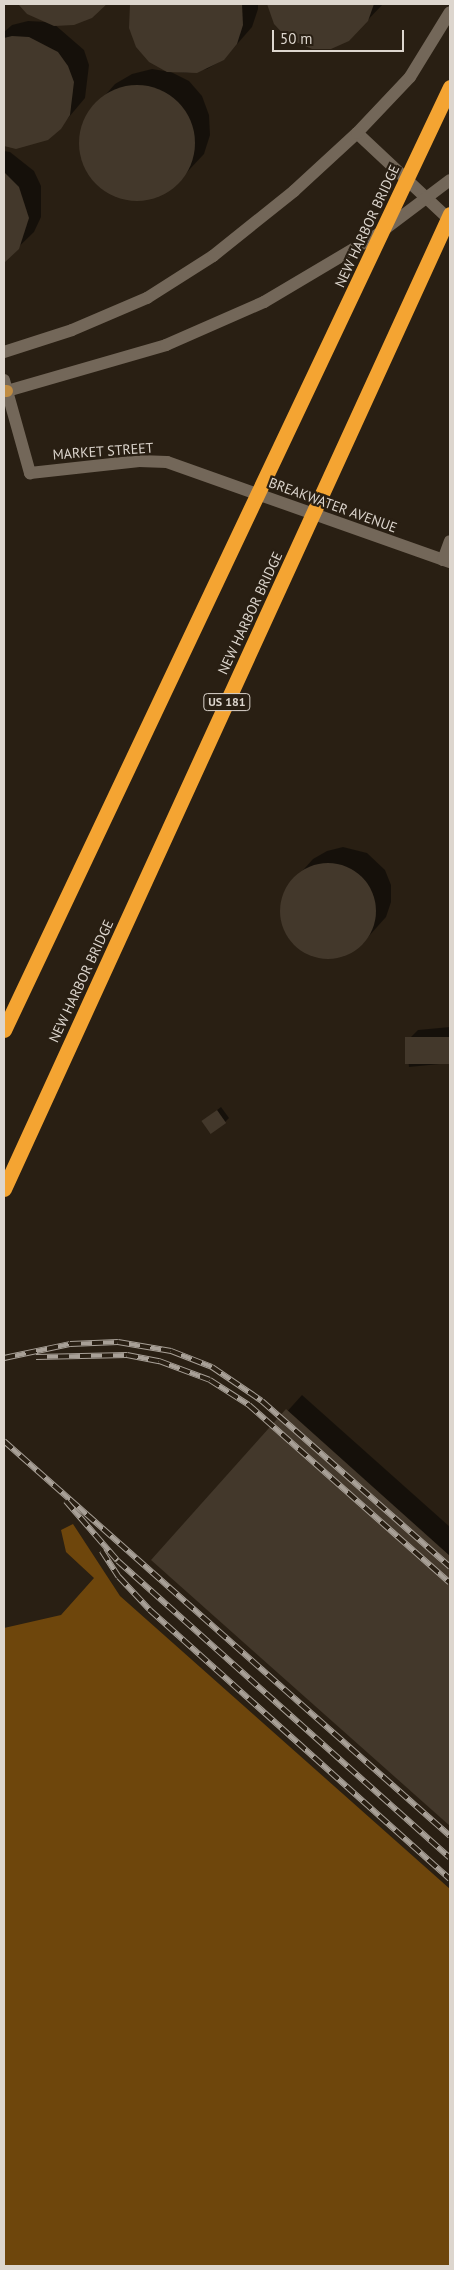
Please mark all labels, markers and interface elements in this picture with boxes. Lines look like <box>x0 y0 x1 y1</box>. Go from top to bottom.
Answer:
scale bar <box>274 20 406 52</box>
text: 50 m <box>280 29 313 48</box>
street label: NEW HARBOR BRIDGE <box>331 162 403 290</box>
street label: MARKET STREET <box>52 439 154 463</box>
street label: BREAKWATER AVENUE <box>266 474 400 536</box>
street label: NEW HARBOR BRIDGE <box>214 549 286 677</box>
road number: US 181 <box>203 692 251 712</box>
street label: NEW HARBOR BRIDGE <box>45 917 117 1045</box>

